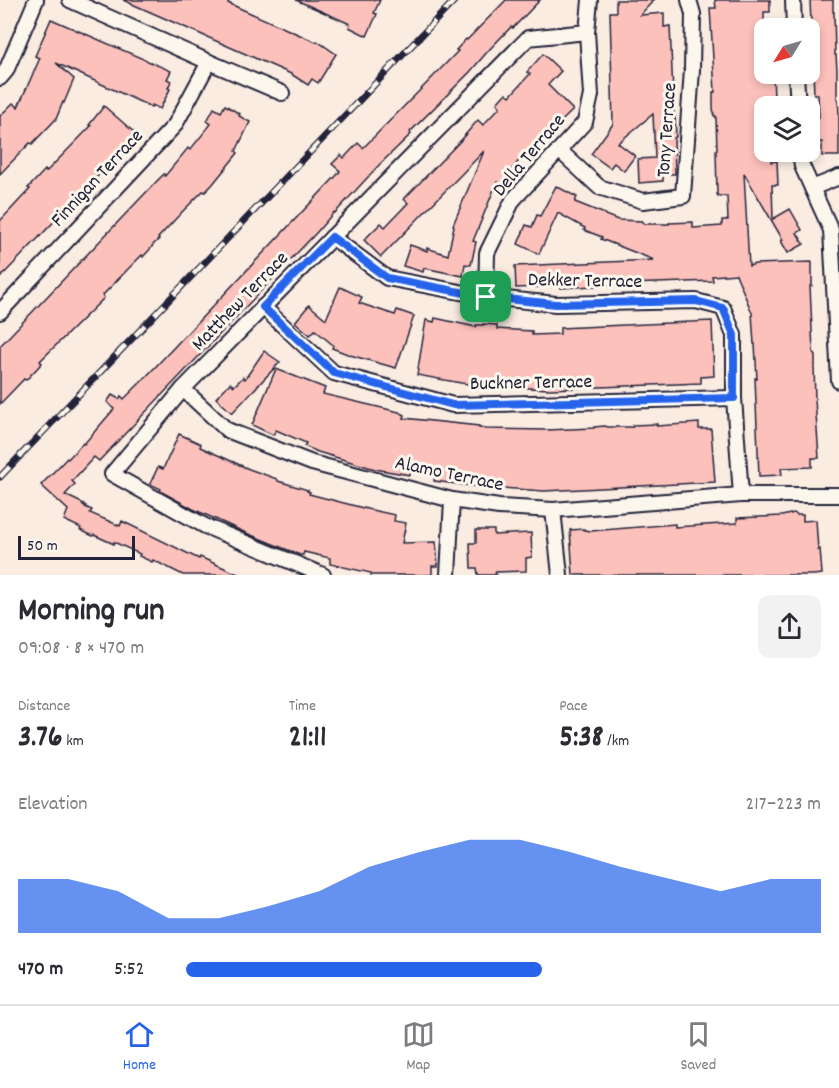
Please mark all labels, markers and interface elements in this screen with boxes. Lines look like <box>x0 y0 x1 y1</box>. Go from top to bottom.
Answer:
north arrow <box>754 18 820 84</box>
map controls <box>754 18 820 162</box>
street label: Tony Terrace <box>651 82 685 178</box>
button: layers <box>754 96 820 162</box>
street label: Della Terrace <box>487 108 573 203</box>
street label: Finnigan Terrace <box>45 124 151 234</box>
street label: Matthew Terrace <box>186 246 296 358</box>
street label: Dekker Terrace <box>528 267 643 297</box>
pin <box>460 271 511 322</box>
icon: arrive <box>469 280 502 313</box>
street label: Buckner Terrace <box>470 369 593 399</box>
street label: Alamo Terrace <box>392 450 506 500</box>
scale bar <box>18 533 135 560</box>
text: 50 m <box>27 535 58 558</box>
text: Morning run <box>18 589 165 636</box>
button: share <box>758 595 821 658</box>
text: 09:08 · 8 × 470 m <box>18 635 144 663</box>
text: Distance <box>18 695 70 718</box>
text: Time <box>289 695 316 718</box>
text: Pace <box>559 695 588 718</box>
text: 3.76 <box>18 718 63 761</box>
text: 21:11 <box>289 718 326 761</box>
text: 5:38 <box>559 718 604 761</box>
text: km <box>63 730 84 753</box>
text: /km <box>604 730 629 753</box>
text: Elevation <box>18 791 88 819</box>
text: 217–223 m <box>746 791 821 819</box>
text: 470 m <box>18 956 63 984</box>
text: 5:52 <box>114 956 145 984</box>
tab: Home <box>123 1018 156 1077</box>
tab: Map <box>402 1018 435 1077</box>
tab: Saved <box>680 1018 716 1077</box>

